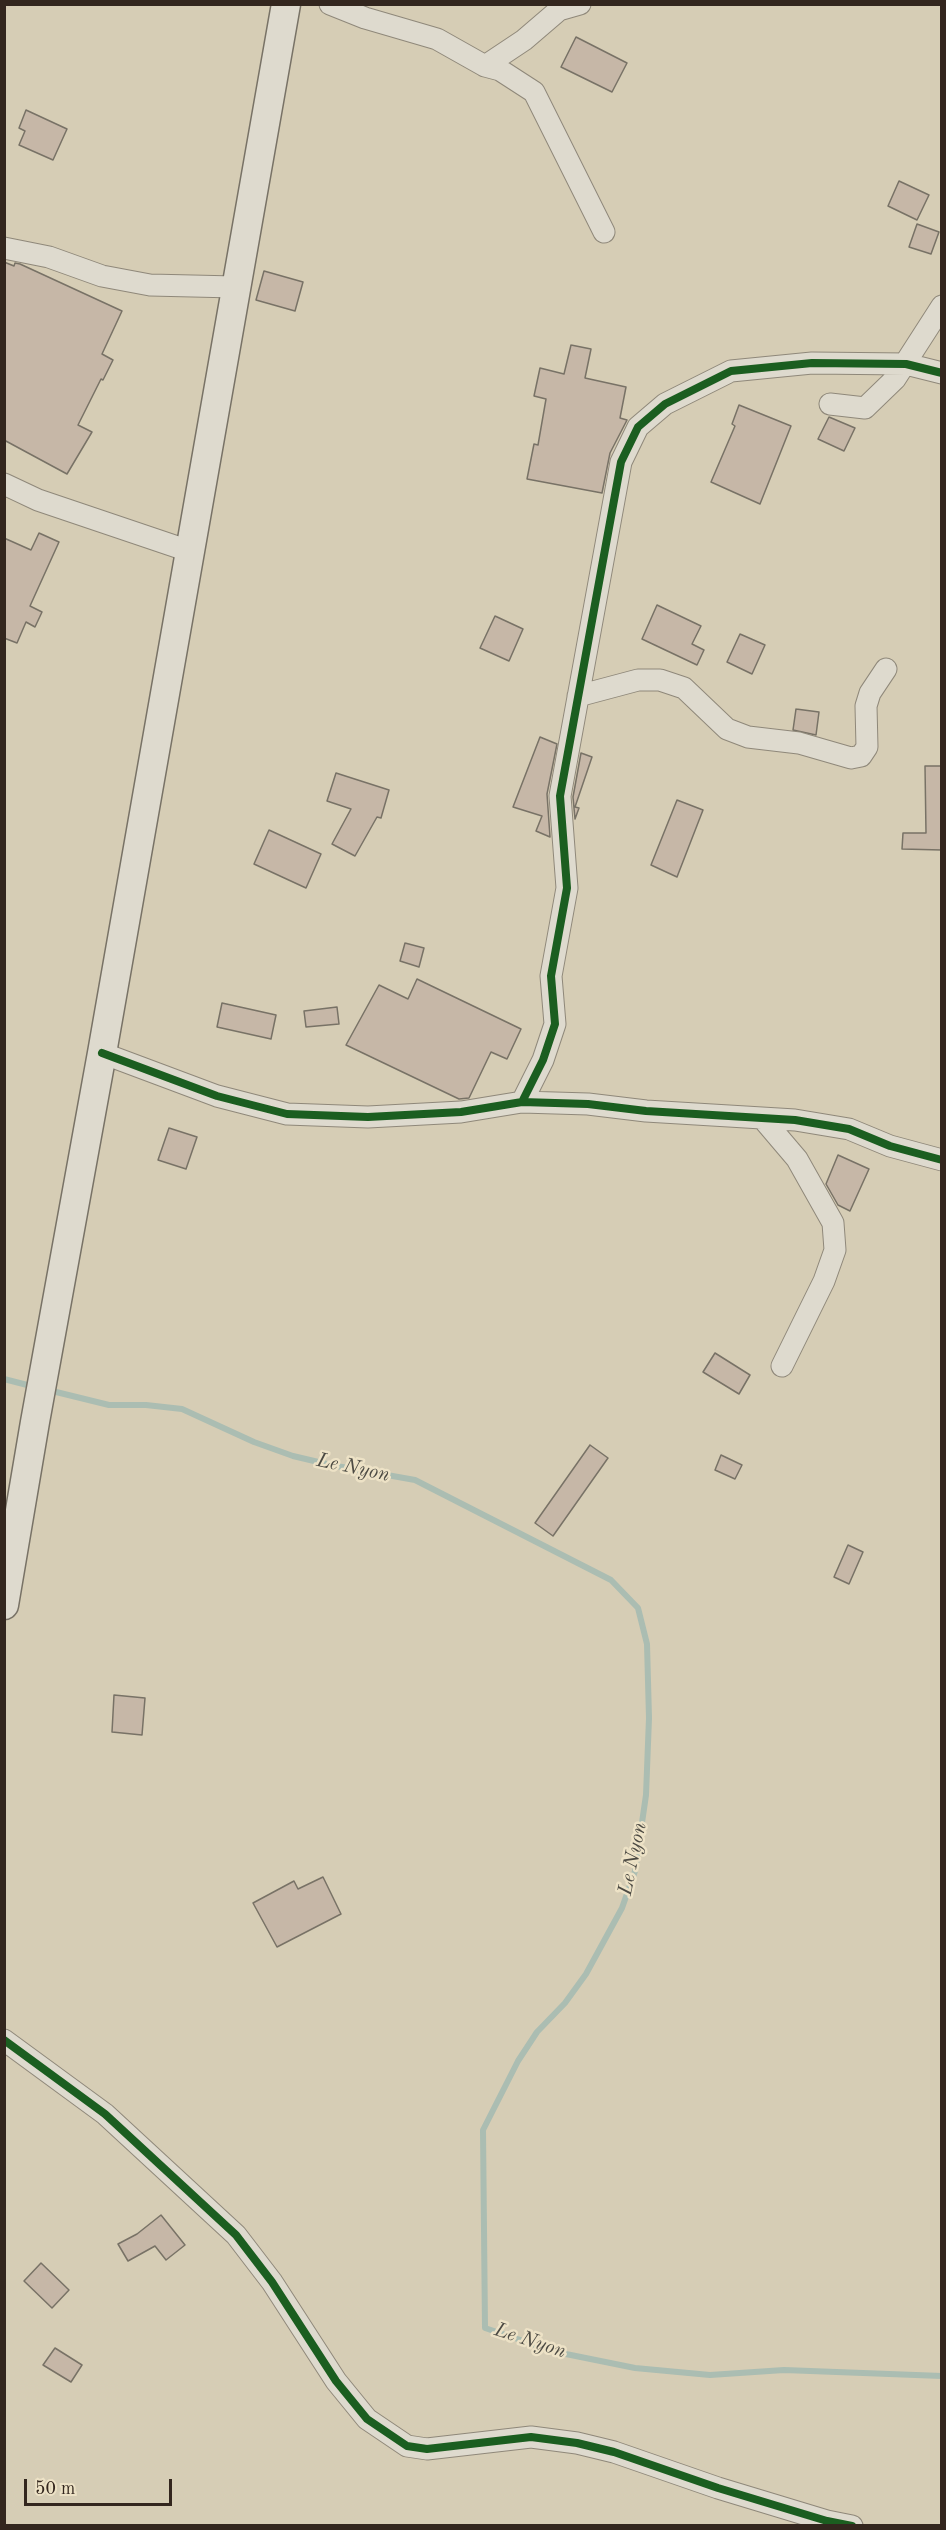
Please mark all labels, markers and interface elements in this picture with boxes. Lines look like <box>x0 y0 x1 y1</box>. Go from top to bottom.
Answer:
water label: Le Nyon <box>314 1449 392 1487</box>
water label: Le Nyon <box>614 1820 652 1898</box>
water label: Le Nyon <box>491 2318 569 2364</box>
scale bar <box>27 2467 176 2505</box>
text: 50 m <box>35 2480 75 2498</box>

